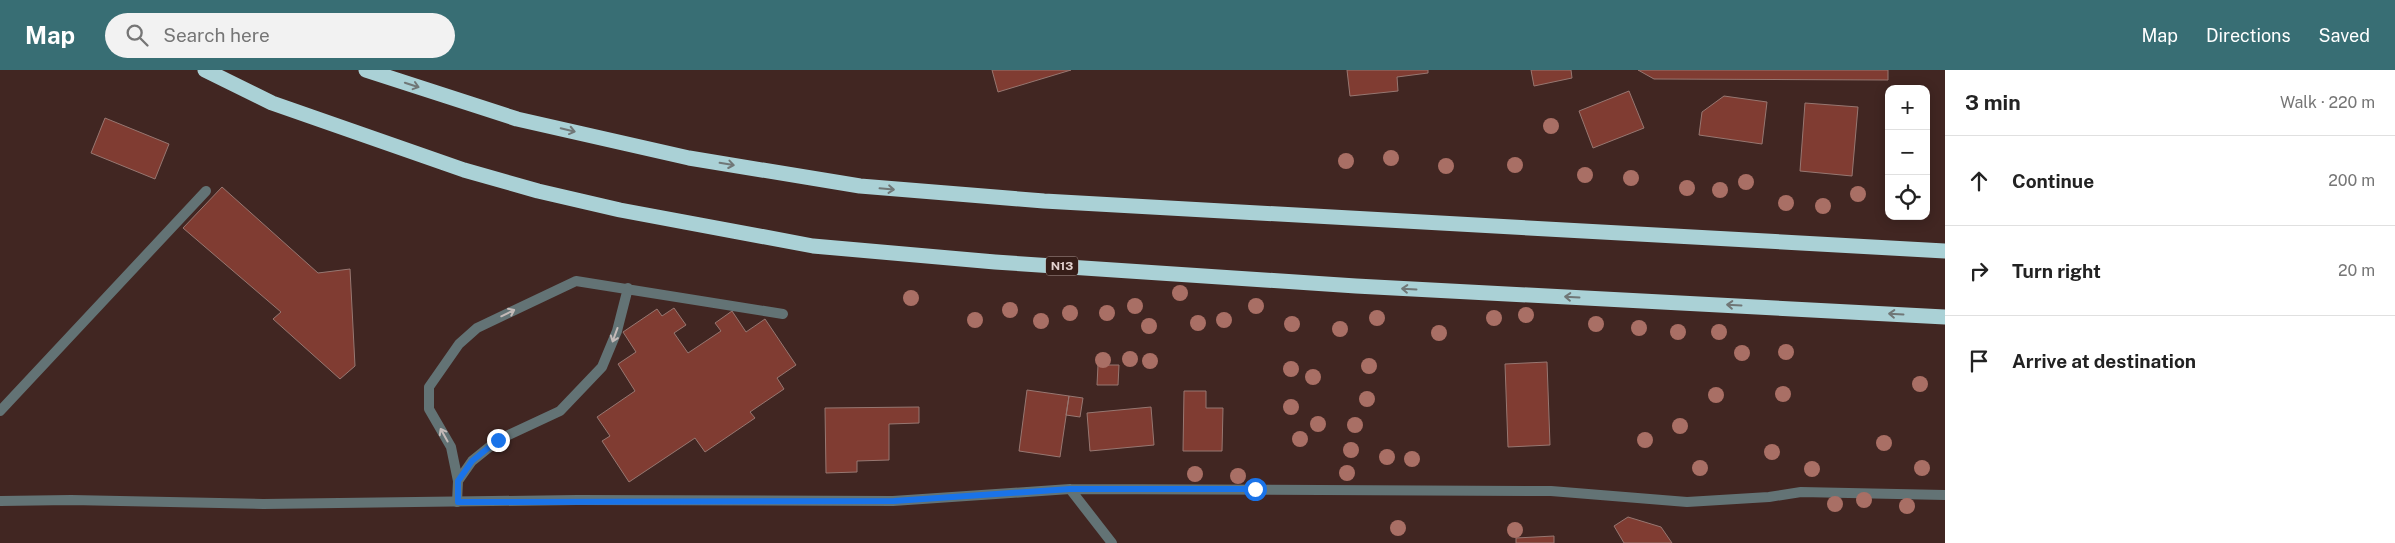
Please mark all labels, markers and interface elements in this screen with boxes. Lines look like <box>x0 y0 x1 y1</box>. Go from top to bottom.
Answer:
search box <box>105 13 455 58</box>
text: Map <box>25 21 75 49</box>
icon: search <box>123 21 151 49</box>
text: Search here <box>163 24 270 46</box>
text: Map <box>2141 25 2178 46</box>
text: Directions <box>2206 25 2291 46</box>
text: Saved <box>2319 25 2370 46</box>
one-way arrow <box>404 81 419 90</box>
map controls <box>1885 85 1930 220</box>
button: + <box>1885 85 1930 130</box>
text: 3 min <box>1965 90 2021 115</box>
text: Walk · 220 m <box>2280 93 2375 112</box>
one-way arrow <box>559 126 575 136</box>
button: − <box>1885 130 1930 175</box>
one-way arrow <box>718 160 734 170</box>
icon: ahead <box>1965 167 1993 195</box>
text: Continue <box>2012 170 2094 192</box>
text: 200 m <box>2328 171 2375 190</box>
button: locate <box>1885 175 1930 220</box>
one-way arrow <box>879 184 895 193</box>
road number: N13 <box>1046 257 1078 276</box>
icon: right <box>1965 257 1993 285</box>
text: Turn right <box>2012 260 2101 282</box>
text: 20 m <box>2338 261 2375 280</box>
one-way arrow <box>1402 284 1418 293</box>
one-way arrow <box>1564 292 1580 301</box>
one-way arrow <box>1726 301 1742 310</box>
one-way arrow <box>500 308 515 317</box>
one-way arrow <box>1889 310 1905 319</box>
one-way arrow <box>610 327 619 342</box>
icon: arrive <box>1965 347 1993 375</box>
text: Arrive at destination <box>2012 350 2196 372</box>
one-way arrow <box>438 428 448 442</box>
route end <box>487 429 510 452</box>
route start <box>1244 478 1267 501</box>

